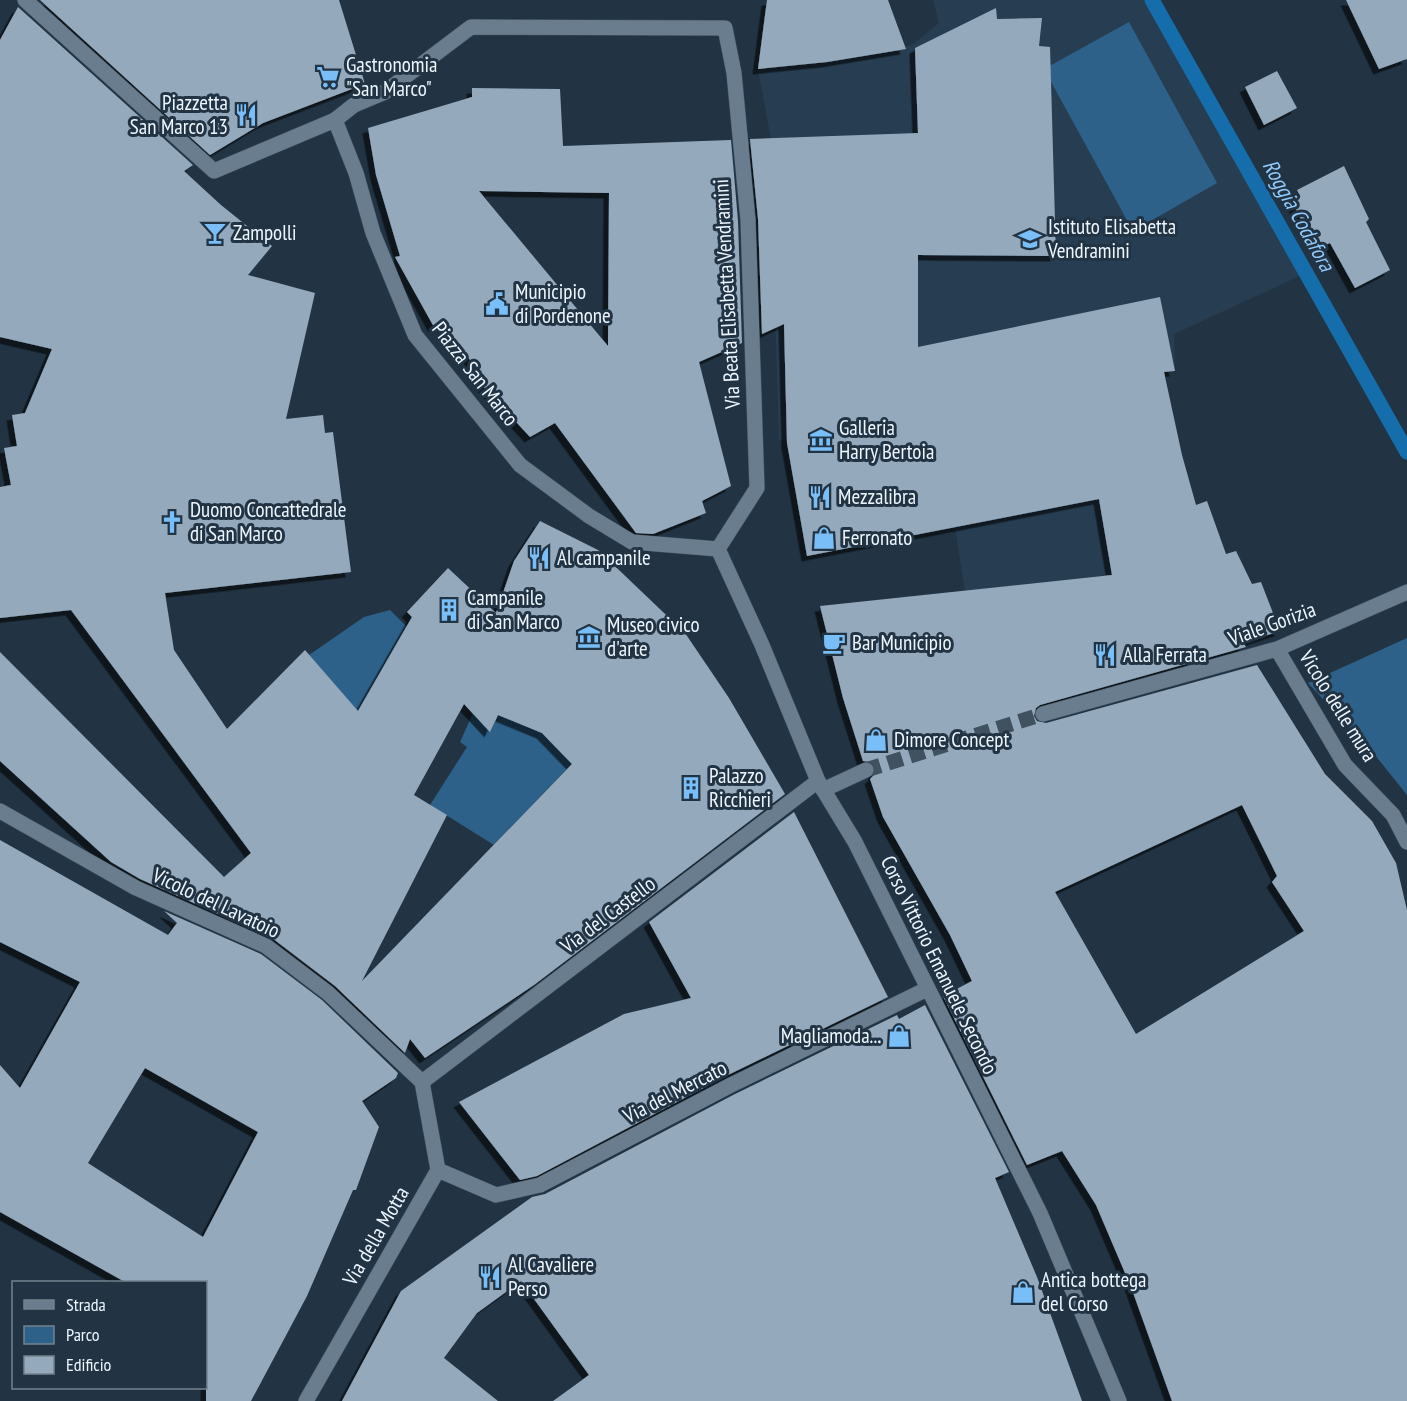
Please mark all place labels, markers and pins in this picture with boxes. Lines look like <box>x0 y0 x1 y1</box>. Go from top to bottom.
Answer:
place label: Gastronomia "San Marco" <box>346 51 437 102</box>
supermarket icon: Gastronomia "San Marco" <box>315 64 341 90</box>
place label: Piazzetta San Marco 13 <box>130 89 228 140</box>
restaurant icon: Piazzetta San Marco 13 <box>233 102 259 128</box>
place label: Istituto Elisabetta Vendramini <box>1047 213 1176 264</box>
place label: Zampolli <box>233 219 297 246</box>
bar icon: Zampolli <box>202 220 228 246</box>
school or university icon: Istituto Elisabetta Vendramini <box>1017 226 1043 252</box>
place label: Municipio di Pordenone <box>515 278 611 329</box>
public building icon: Municipio di Pordenone <box>484 291 510 317</box>
place label: Galleria Harry Bertoia <box>839 414 934 465</box>
museum icon: Galleria Harry Bertoia <box>808 427 834 453</box>
place label: Mezzalibra <box>838 483 916 510</box>
restaurant icon: Mezzalibra <box>807 484 833 510</box>
place label: Duomo Concattedrale di San Marco <box>190 496 346 547</box>
church icon: Duomo Concattedrale di San Marco <box>159 509 185 535</box>
place label: Ferronato <box>842 524 912 551</box>
shop icon: Ferronato <box>811 525 837 551</box>
place label: Al campanile <box>557 544 651 571</box>
restaurant icon: Al campanile <box>526 545 552 571</box>
place label: Campanile di San Marco <box>467 584 560 635</box>
building icon: Campanile di San Marco <box>436 597 462 623</box>
place label: Museo civico d'arte <box>607 611 700 662</box>
museum icon: Museo civico d'arte <box>576 624 602 650</box>
place label: Bar Municipio <box>852 629 952 656</box>
cafe icon: Bar Municipio <box>821 630 847 656</box>
place label: Alla Ferrata <box>1123 641 1207 668</box>
restaurant icon: Alla Ferrata <box>1092 642 1118 668</box>
place label: Dimore Concept <box>894 726 1009 753</box>
shop icon: Dimore Concept <box>863 727 889 753</box>
place label: Palazzo Ricchieri <box>709 762 771 813</box>
building icon: Palazzo Ricchieri <box>678 775 704 801</box>
place label: Magliamoda... <box>781 1022 881 1049</box>
shop icon: Magliamoda... <box>886 1023 912 1049</box>
place label: Al Cavaliere Perso <box>508 1251 594 1302</box>
restaurant icon: Al Cavaliere Perso <box>477 1264 503 1290</box>
place label: Antica bottega del Corso <box>1041 1266 1146 1317</box>
shop icon: Antica bottega del Corso <box>1010 1279 1036 1305</box>

